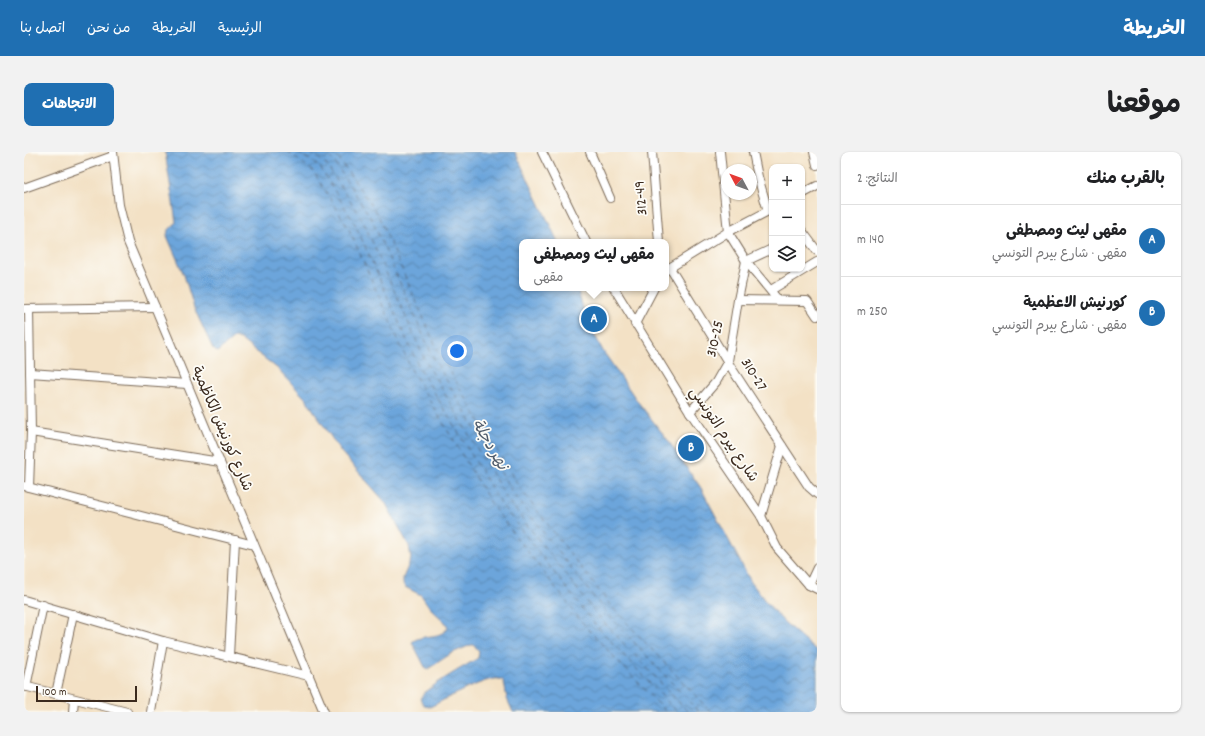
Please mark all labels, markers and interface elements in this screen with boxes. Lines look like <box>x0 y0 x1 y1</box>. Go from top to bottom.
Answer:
text: الخريطة <box>1123 17 1185 44</box>
text: اتصل بنا <box>20 19 65 39</box>
text: من نحن <box>87 19 130 39</box>
text: الخريطة <box>152 19 196 39</box>
text: الرئيسية <box>218 19 262 39</box>
button: الاتجاهات <box>24 83 114 126</box>
text: موقعنا <box>1107 87 1181 127</box>
north arrow <box>721 164 757 200</box>
map controls <box>769 164 805 272</box>
button: + <box>769 164 805 200</box>
text: بالقرب منك <box>1087 168 1165 192</box>
text: النتائج: 2 <box>857 170 898 189</box>
street label: 312-49 <box>630 180 654 216</box>
button: − <box>769 200 805 236</box>
text: مقهى ليث ومصطفى <box>1006 221 1127 243</box>
text: 140 m <box>857 231 884 250</box>
text: A <box>1148 231 1156 250</box>
button: layers <box>769 236 805 272</box>
popup <box>519 239 669 291</box>
text: مقهى ليث ومصطفى <box>534 245 654 267</box>
text: مقهى · شارع بيرم التونسي <box>992 245 1127 264</box>
text: مقهى <box>534 269 563 288</box>
text: كورنيش الاعظمية <box>1023 293 1127 315</box>
text: 250 m <box>857 303 888 322</box>
text: B <box>1149 303 1155 322</box>
pin: A <box>581 304 607 334</box>
text: مقهى · شارع بيرم التونسي <box>992 317 1127 336</box>
street label: 310-25 <box>701 319 731 359</box>
your location <box>447 341 467 361</box>
street label: 310-27 <box>734 354 772 396</box>
street label: شارع كورنيش الكاظمية <box>185 363 257 495</box>
street label: شارع بيرم التونسي <box>683 383 763 487</box>
water label: نهر دجلة <box>465 415 514 477</box>
pin: B <box>678 433 704 463</box>
scale bar <box>36 684 137 703</box>
text: 100 m <box>42 685 66 701</box>

